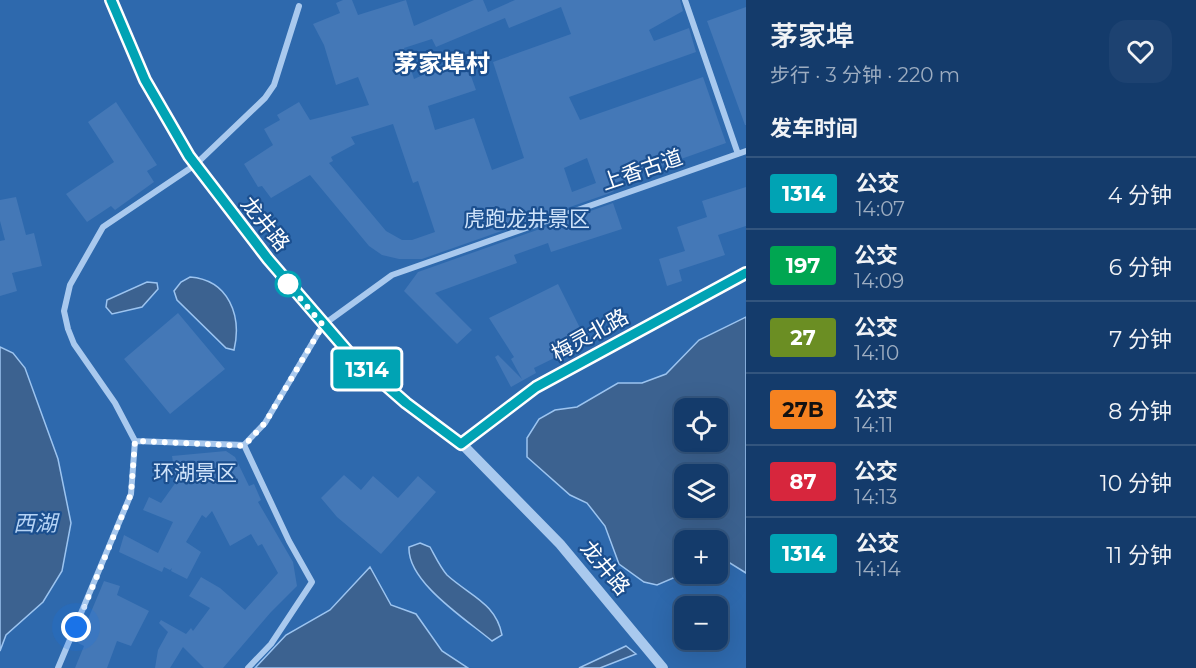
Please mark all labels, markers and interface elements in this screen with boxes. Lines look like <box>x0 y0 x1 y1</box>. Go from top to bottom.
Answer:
text: 茅家埠 <box>770 19 854 53</box>
button: heart <box>1109 20 1172 83</box>
district label: 茅家埠村 <box>394 49 490 78</box>
text: 步行 · 3 分钟 · 220 m <box>770 63 960 87</box>
text: 发车时间 <box>770 115 858 142</box>
street label: 上香古道 <box>598 144 686 195</box>
text: 公交 <box>855 170 899 197</box>
text: 1314 <box>782 181 825 206</box>
text: 4 分钟 <box>1108 182 1172 209</box>
street label: 龙井路 <box>236 191 295 256</box>
text: 14:07 <box>855 197 905 221</box>
park label: 虎跑龙井景区 <box>464 206 590 231</box>
text: 公交 <box>854 242 898 269</box>
text: 197 <box>786 253 820 278</box>
text: 6 分钟 <box>1109 254 1172 281</box>
text: 14:09 <box>854 269 904 293</box>
unlabelled marker <box>275 271 301 297</box>
street label: 梅灵北路 <box>547 303 633 366</box>
text: 公交 <box>854 314 898 341</box>
text: 27 <box>790 325 816 350</box>
text: 7 分钟 <box>1109 326 1172 353</box>
text: 14:10 <box>854 341 899 365</box>
line badge: 1314 <box>325 350 409 388</box>
text: 1314 <box>345 357 389 382</box>
text: 公交 <box>854 386 898 413</box>
text: 27B <box>782 397 824 422</box>
map controls <box>674 398 728 650</box>
button: locate <box>674 398 728 452</box>
text: 8 分钟 <box>1108 398 1172 425</box>
text: 14:11 <box>854 413 893 437</box>
text: 公交 <box>854 458 898 485</box>
park label: 环湖景区 <box>153 460 237 485</box>
button: layers <box>674 464 728 518</box>
text: 87 <box>790 469 816 494</box>
text: 10 分钟 <box>1100 470 1172 497</box>
text: 14:13 <box>854 485 897 509</box>
water label: 西湖 <box>13 510 60 537</box>
button: + <box>674 530 728 584</box>
text: 公交 <box>855 530 899 557</box>
street label: 龙井路 <box>576 536 635 600</box>
text: 1314 <box>782 541 825 566</box>
text: 11 分钟 <box>1106 542 1172 569</box>
text: 14:14 <box>855 557 901 581</box>
button: − <box>674 596 728 650</box>
your location <box>61 612 91 642</box>

